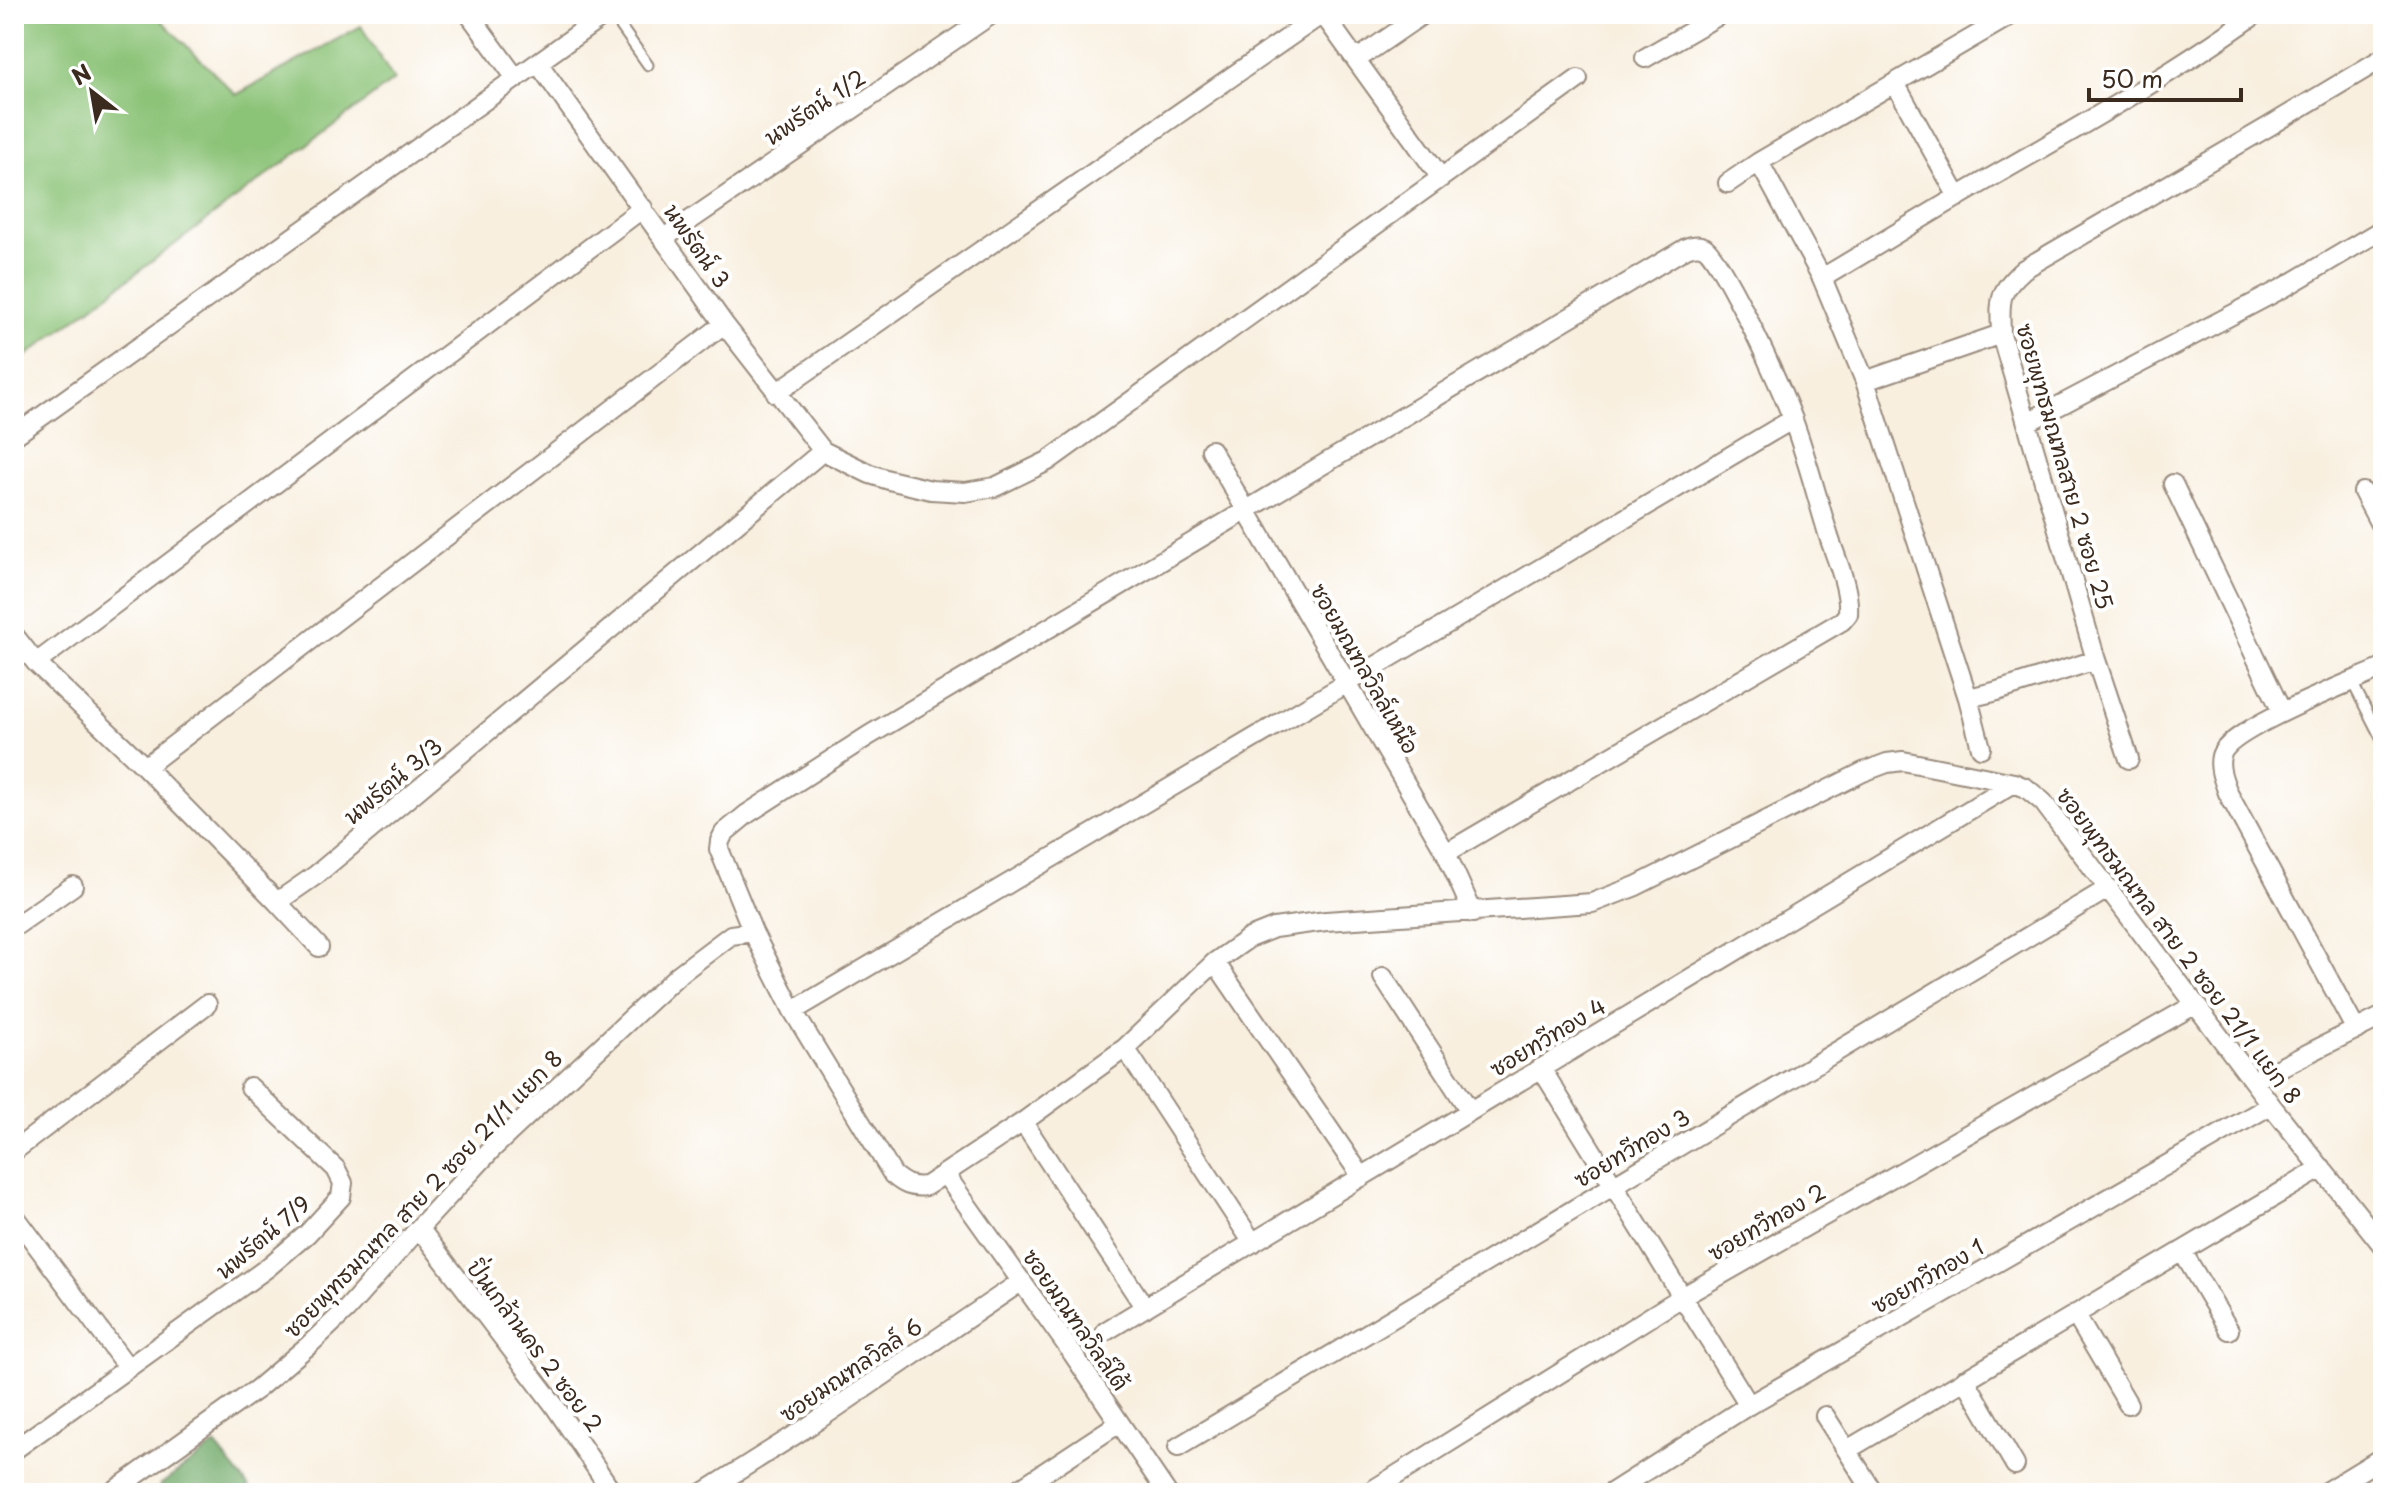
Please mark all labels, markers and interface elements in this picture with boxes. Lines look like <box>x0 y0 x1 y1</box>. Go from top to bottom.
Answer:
north arrow <box>52 52 132 132</box>
scale bar <box>2089 52 2241 102</box>
text: N <box>65 55 97 92</box>
street label: นพรัตน์ 1/2 <box>757 60 871 152</box>
text: 50 m <box>2101 60 2163 96</box>
street label: นพรัตน์ 3 <box>657 196 739 294</box>
street label: ซอยพุทธมณฑลสาย 2 ซอย 25 <box>2007 319 2123 614</box>
street label: ซอยมณฑลวิลล์เหนือ <box>1304 576 1428 760</box>
street label: นพรัตน์ 3/3 <box>336 729 448 831</box>
street label: ซอยพุทธมณฑล สาย 2 ซอย 21/1 แยก 8 <box>2048 780 2310 1111</box>
street label: ซอยทวีทอง 4 <box>1483 988 1611 1084</box>
street label: ซอยพุทธมณฑล สาย 2 ซอย 21/1 แยก 8 <box>275 1042 570 1346</box>
street label: ซอยทวีทอง 3 <box>1567 1099 1695 1195</box>
street label: ซอยทวีทอง 2 <box>1701 1174 1831 1268</box>
street label: นพรัตน์ 7/9 <box>207 1187 317 1285</box>
street label: ซอยทวีทอง 1 <box>1864 1229 1990 1321</box>
street label: ซอยมณฑลวิลล์ใต้ <box>1016 1241 1138 1397</box>
street label: ปิ่นเกล้านคร 2 ซอย 2 <box>460 1251 613 1438</box>
street label: ซอยมณฑลวิลล์ 6 <box>772 1309 928 1429</box>

